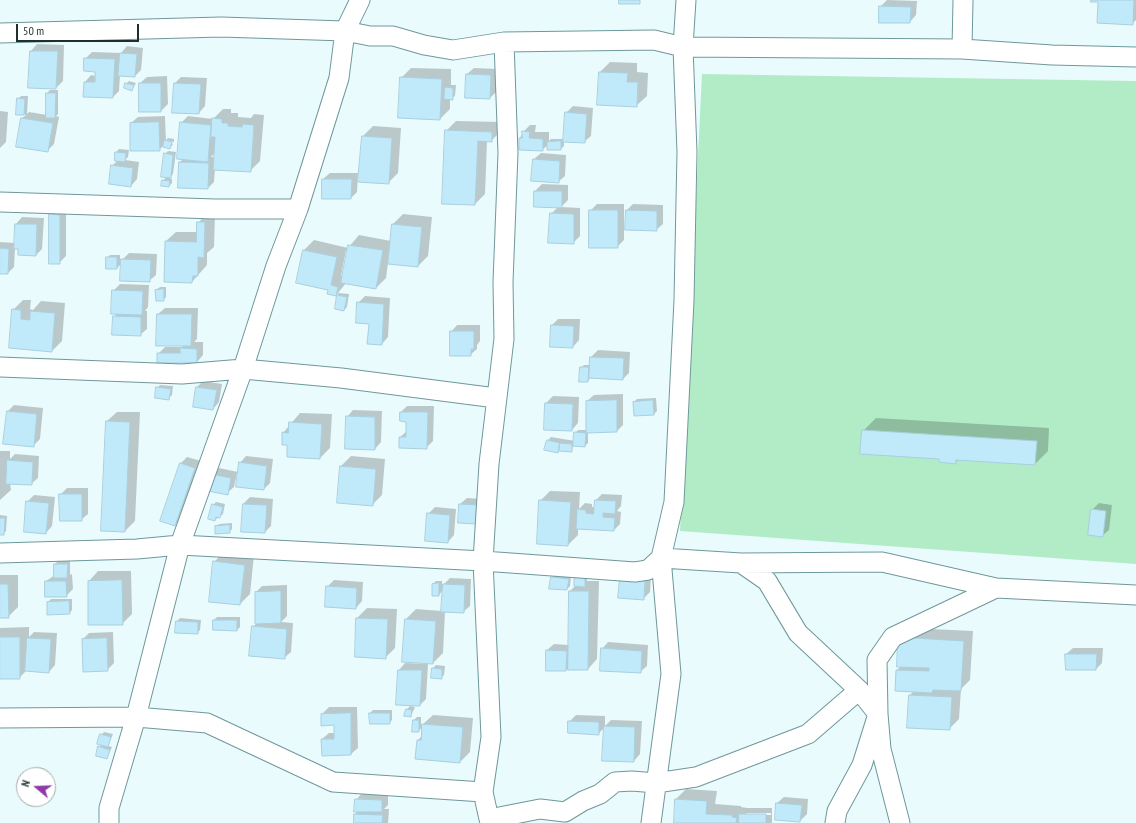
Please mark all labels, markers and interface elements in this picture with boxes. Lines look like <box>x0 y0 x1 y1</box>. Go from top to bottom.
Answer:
scale bar <box>18 16 141 42</box>
text: 50 m <box>23 23 44 38</box>
north arrow <box>16 767 56 807</box>
text: N <box>18 778 33 789</box>

